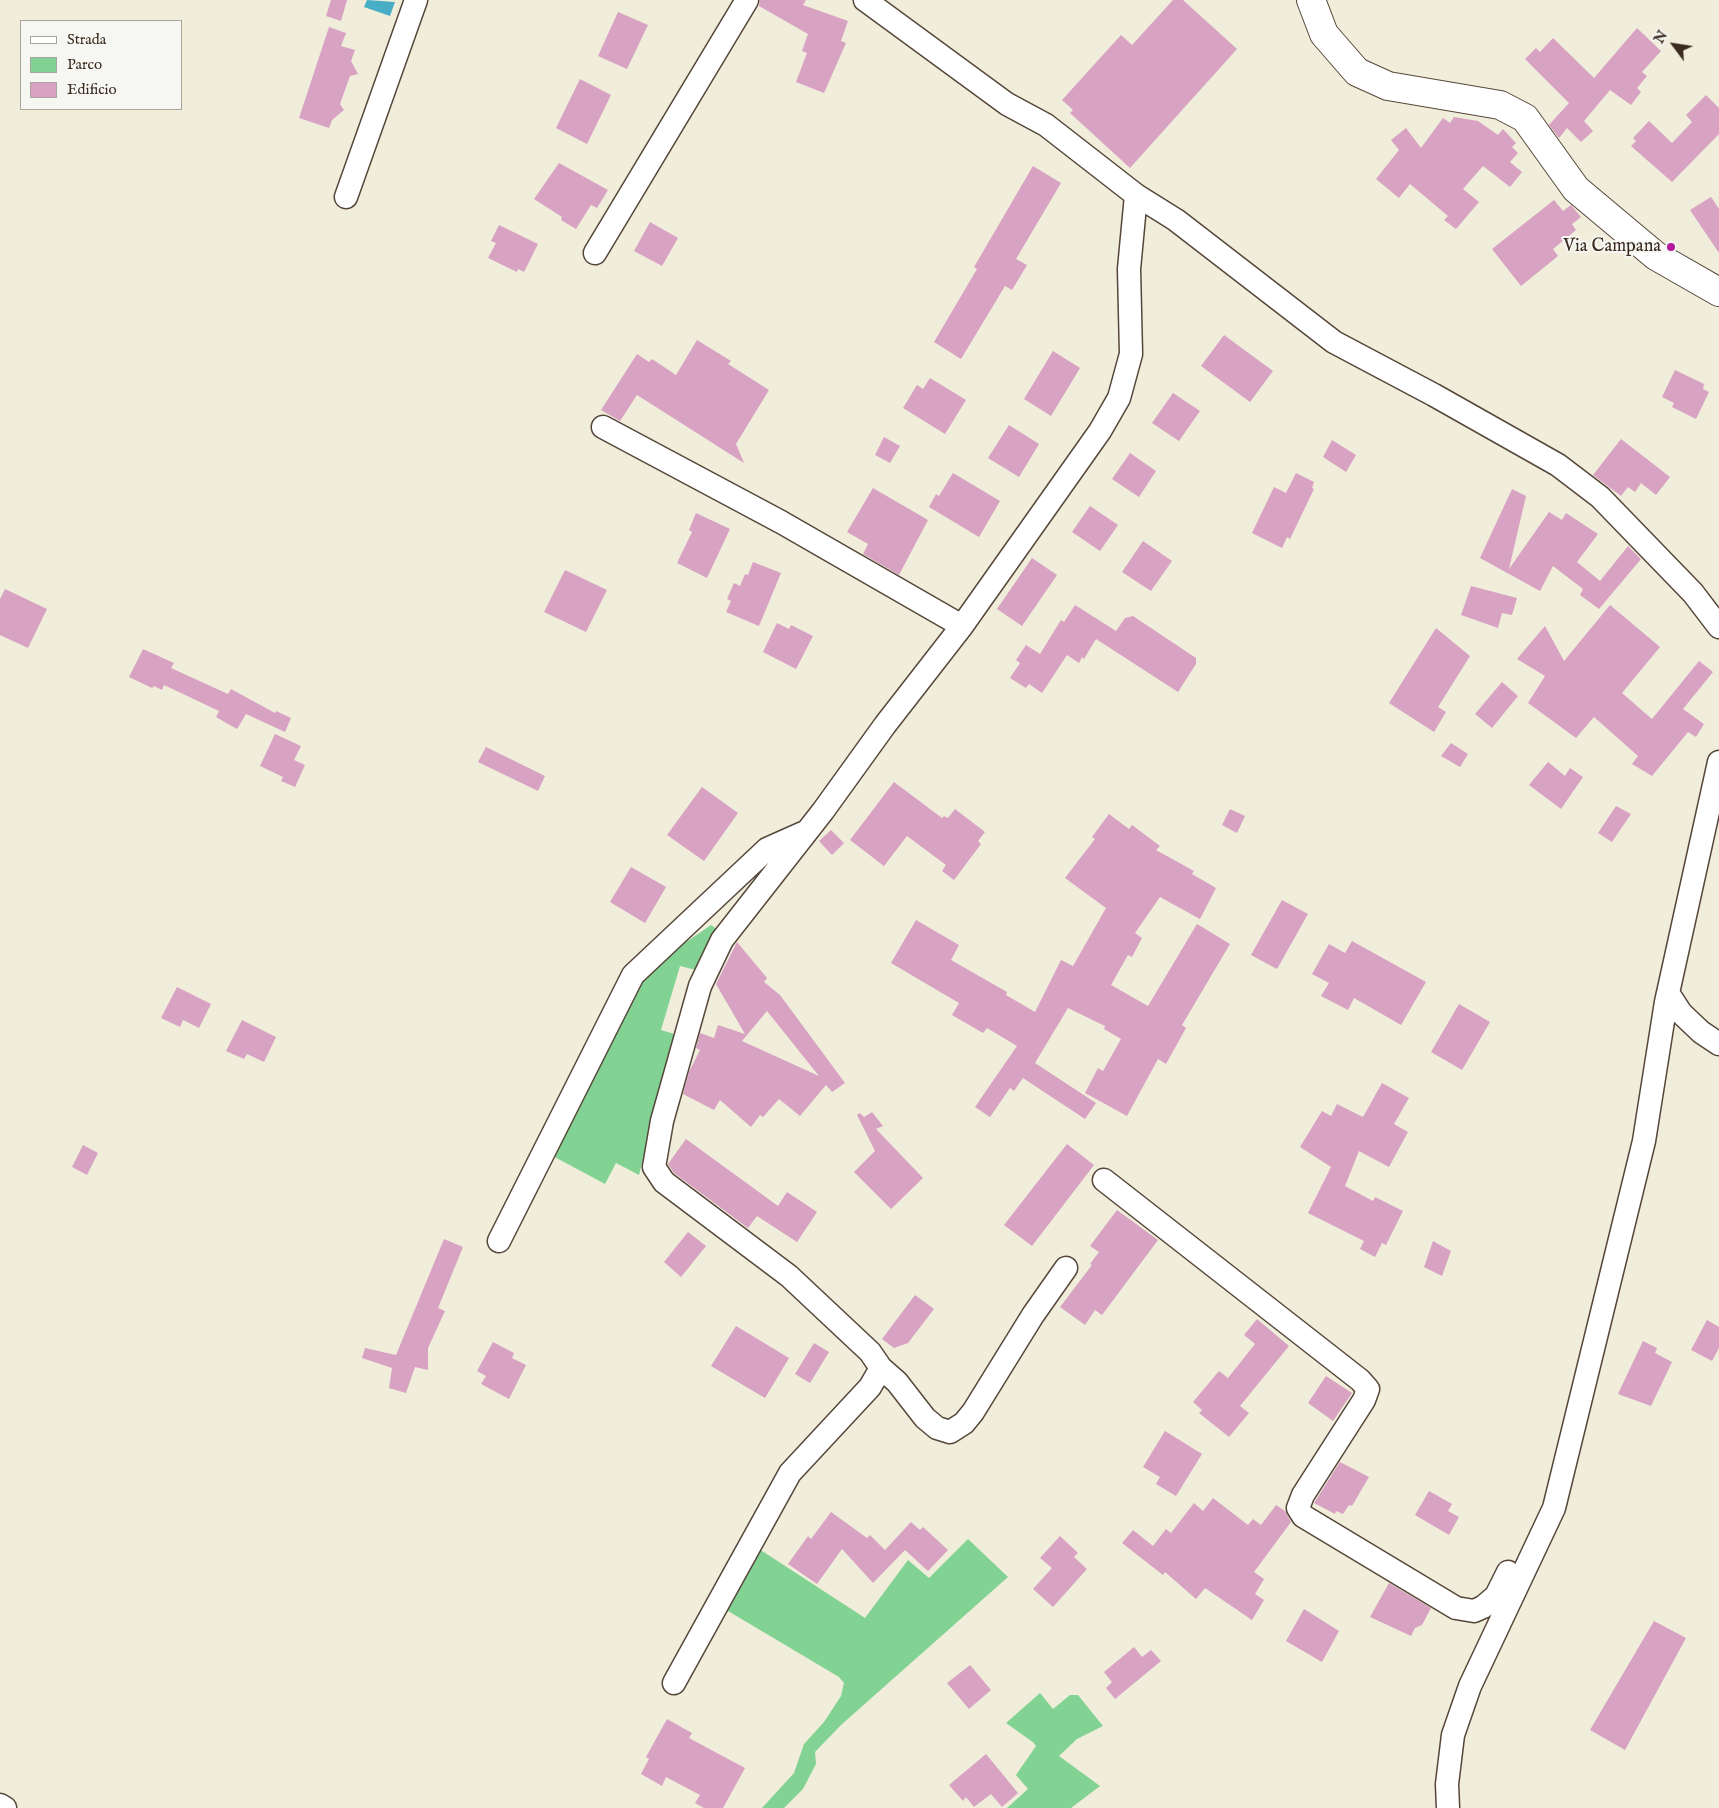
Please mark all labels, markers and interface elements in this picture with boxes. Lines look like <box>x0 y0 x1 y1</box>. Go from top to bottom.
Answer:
legend <box>20 20 182 110</box>
north arrow <box>1649 20 1699 70</box>
text: N <box>1650 27 1672 47</box>
text: Strada <box>67 30 106 49</box>
text: Parco <box>67 55 102 74</box>
text: Edificio <box>67 80 117 99</box>
place label: Via Campana <box>1563 236 1661 258</box>
marker: Via Campana <box>1665 241 1677 253</box>

